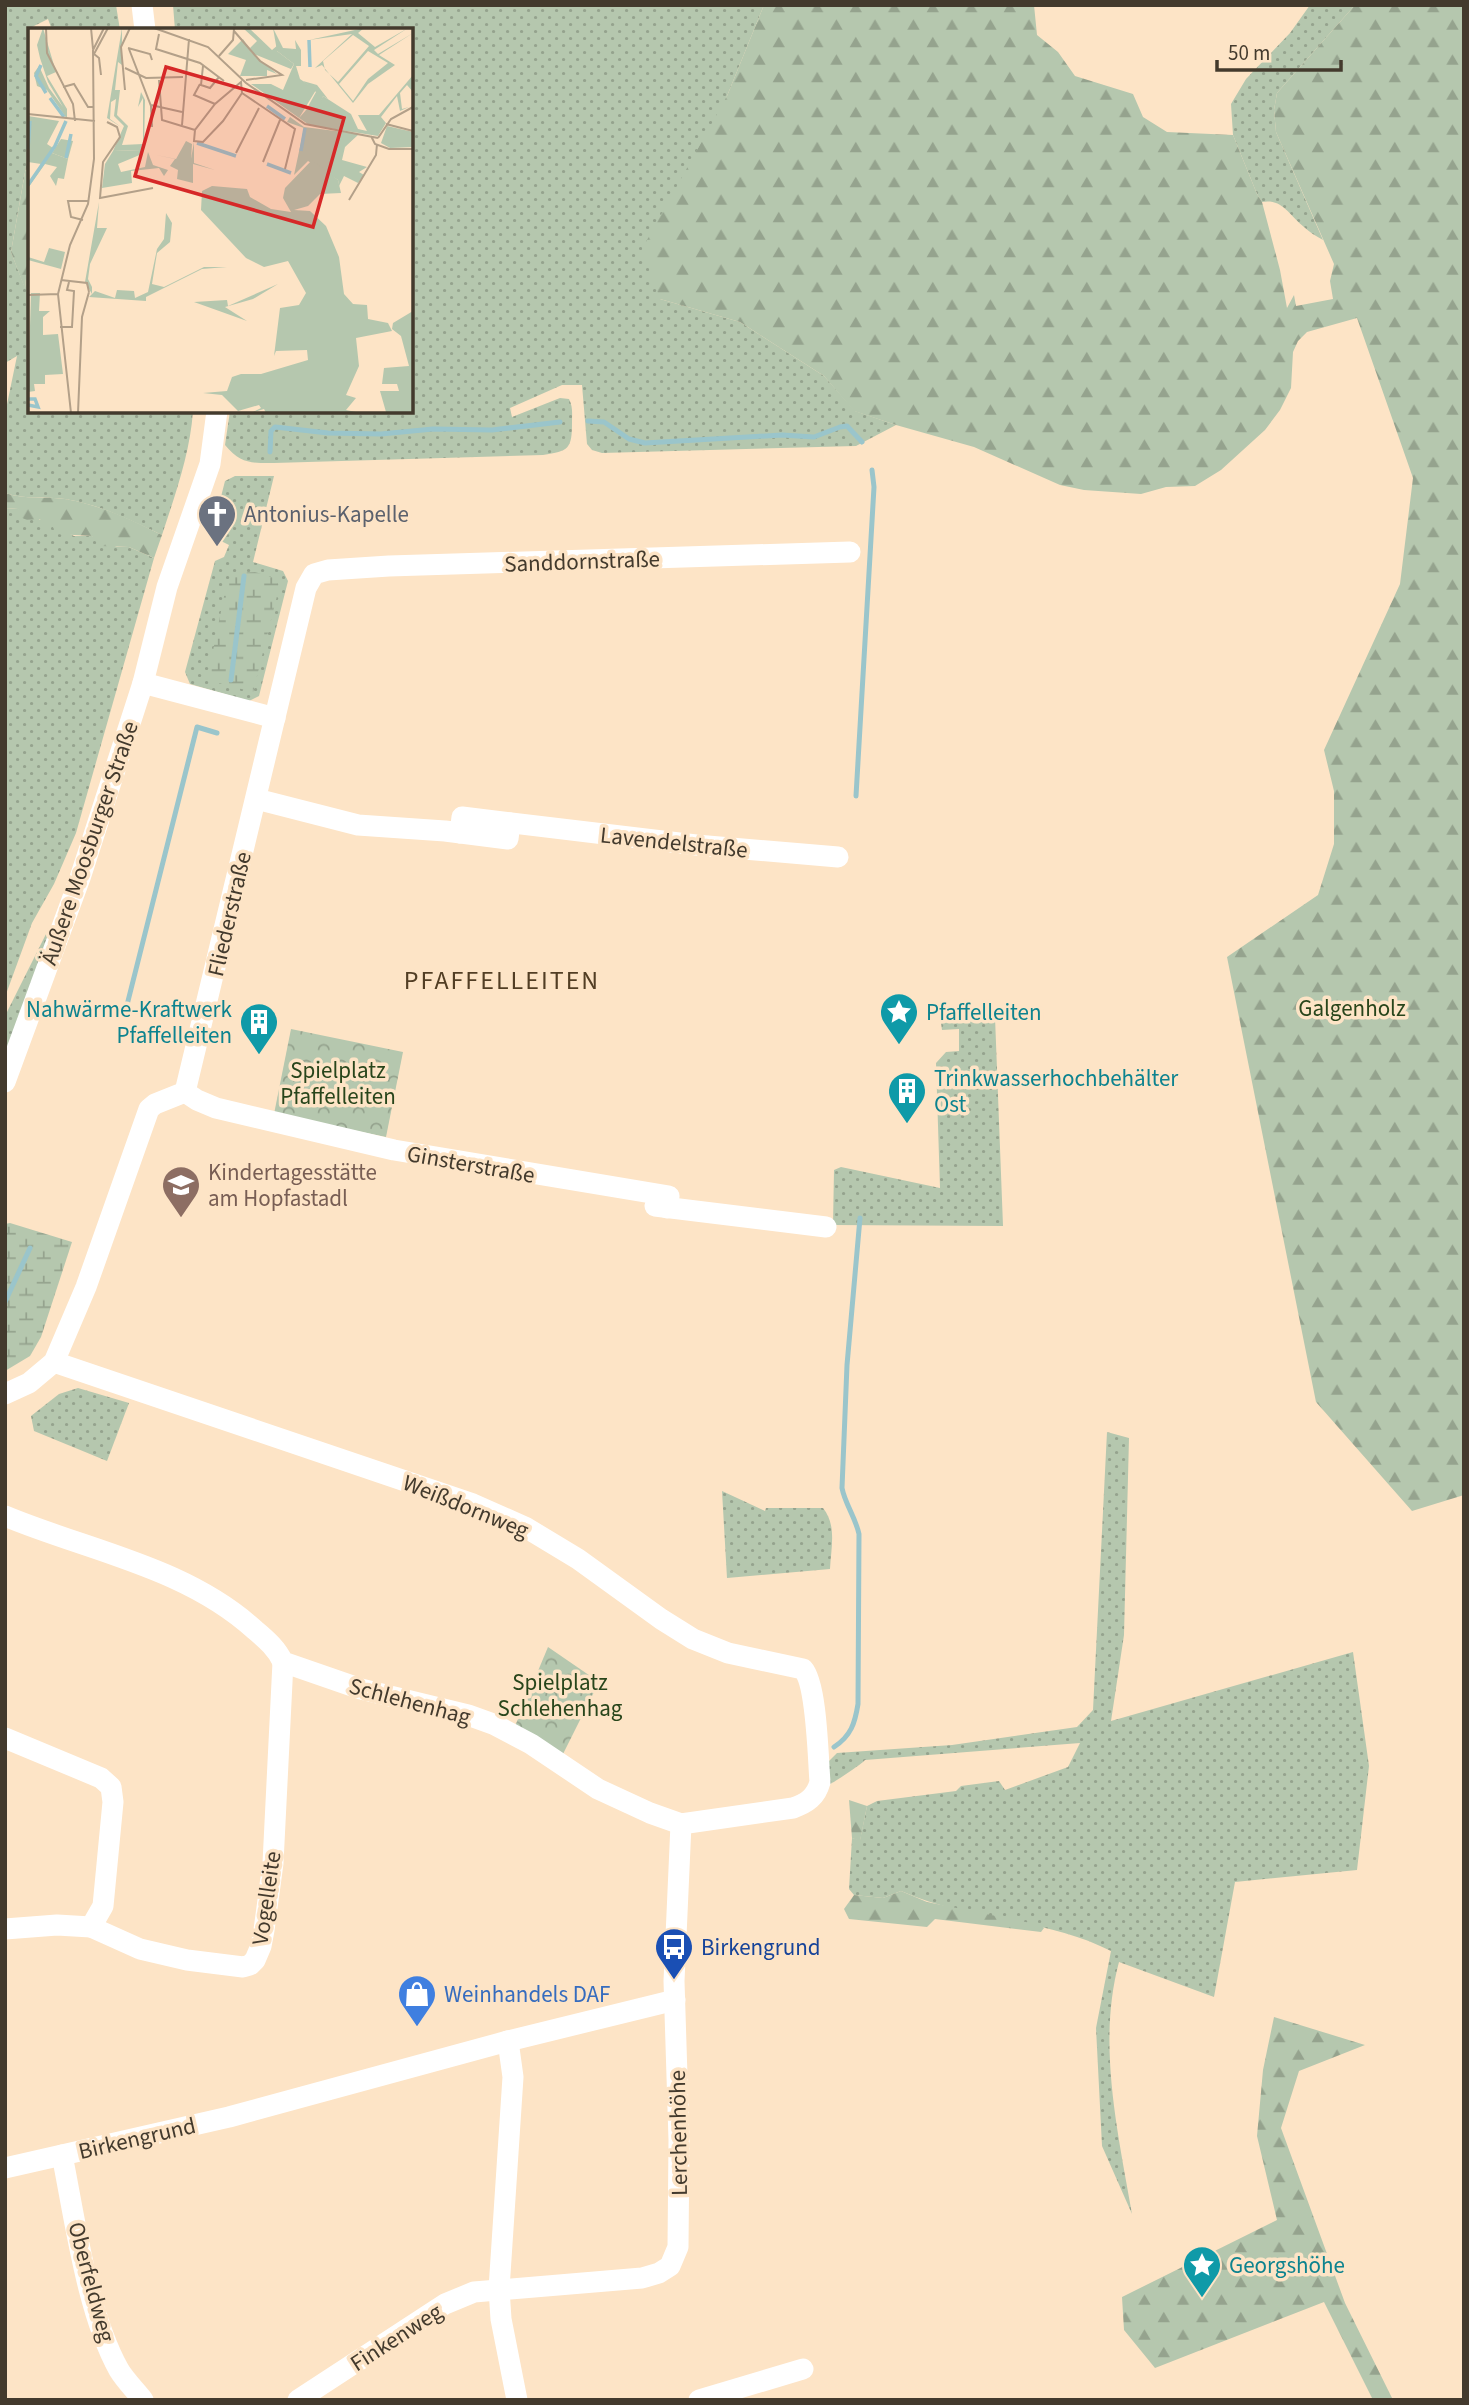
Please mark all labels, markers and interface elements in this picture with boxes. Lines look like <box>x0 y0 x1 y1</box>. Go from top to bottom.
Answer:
inset map <box>28 28 413 413</box>
scale bar <box>1217 28 1341 72</box>
text: 50 m <box>1228 38 1270 68</box>
church icon: Antonius-Kapelle <box>196 493 238 548</box>
place label: Antonius-Kapelle <box>244 498 409 531</box>
street label: Sanddornstraße <box>504 542 660 581</box>
street label: Äußere Moosburger Straße <box>32 717 147 970</box>
street label: Lavendelstraße <box>599 818 749 867</box>
street label: Fliederstraße <box>199 849 260 980</box>
district label: PFAFFELLEITEN <box>404 962 600 999</box>
place icon: Pfaffelleiten <box>878 991 920 1046</box>
park label: Galgenholz <box>1298 992 1406 1025</box>
place label: Nahwärme-Kraftwerk Pfaffelleiten <box>26 993 233 1052</box>
place label: Pfaffelleiten <box>926 996 1042 1029</box>
building icon: Nahwärme-Kraftwerk Pfaffelleiten <box>238 1001 280 1056</box>
park label: Spielplatz Pfaffelleiten <box>280 1054 396 1113</box>
place label: Trinkwasserhochbehälter Ost <box>934 1062 1179 1121</box>
building icon: Trinkwasserhochbehälter Ost <box>886 1070 928 1125</box>
street label: Ginsterstraße <box>405 1137 537 1192</box>
place label: Kindertagesstätte am Hopfastadl <box>208 1156 377 1215</box>
school or university icon: Kindertagesstätte am Hopfastadl <box>160 1164 202 1219</box>
street label: Weißdornweg <box>398 1466 534 1547</box>
park label: Spielplatz Schlehenhag <box>498 1666 623 1725</box>
street label: Schlehenhag <box>345 1669 475 1734</box>
street label: Vogelleite <box>244 1849 289 1947</box>
bus stop icon: Birkengrund <box>653 1926 695 1981</box>
place label: Birkengrund <box>701 1931 821 1964</box>
shop icon: Weinhandels DAF <box>396 1973 438 2028</box>
place label: Weinhandels DAF <box>444 1978 610 2011</box>
street label: Lerchenhöhe <box>661 2070 696 2196</box>
street label: Birkengrund <box>75 2109 199 2168</box>
street label: Oberfeldweg <box>60 2218 123 2346</box>
place icon: Georgshöhe <box>1181 2244 1223 2299</box>
place label: Georgshöhe <box>1229 2249 1345 2282</box>
street label: Finkenweg <box>344 2295 449 2380</box>

